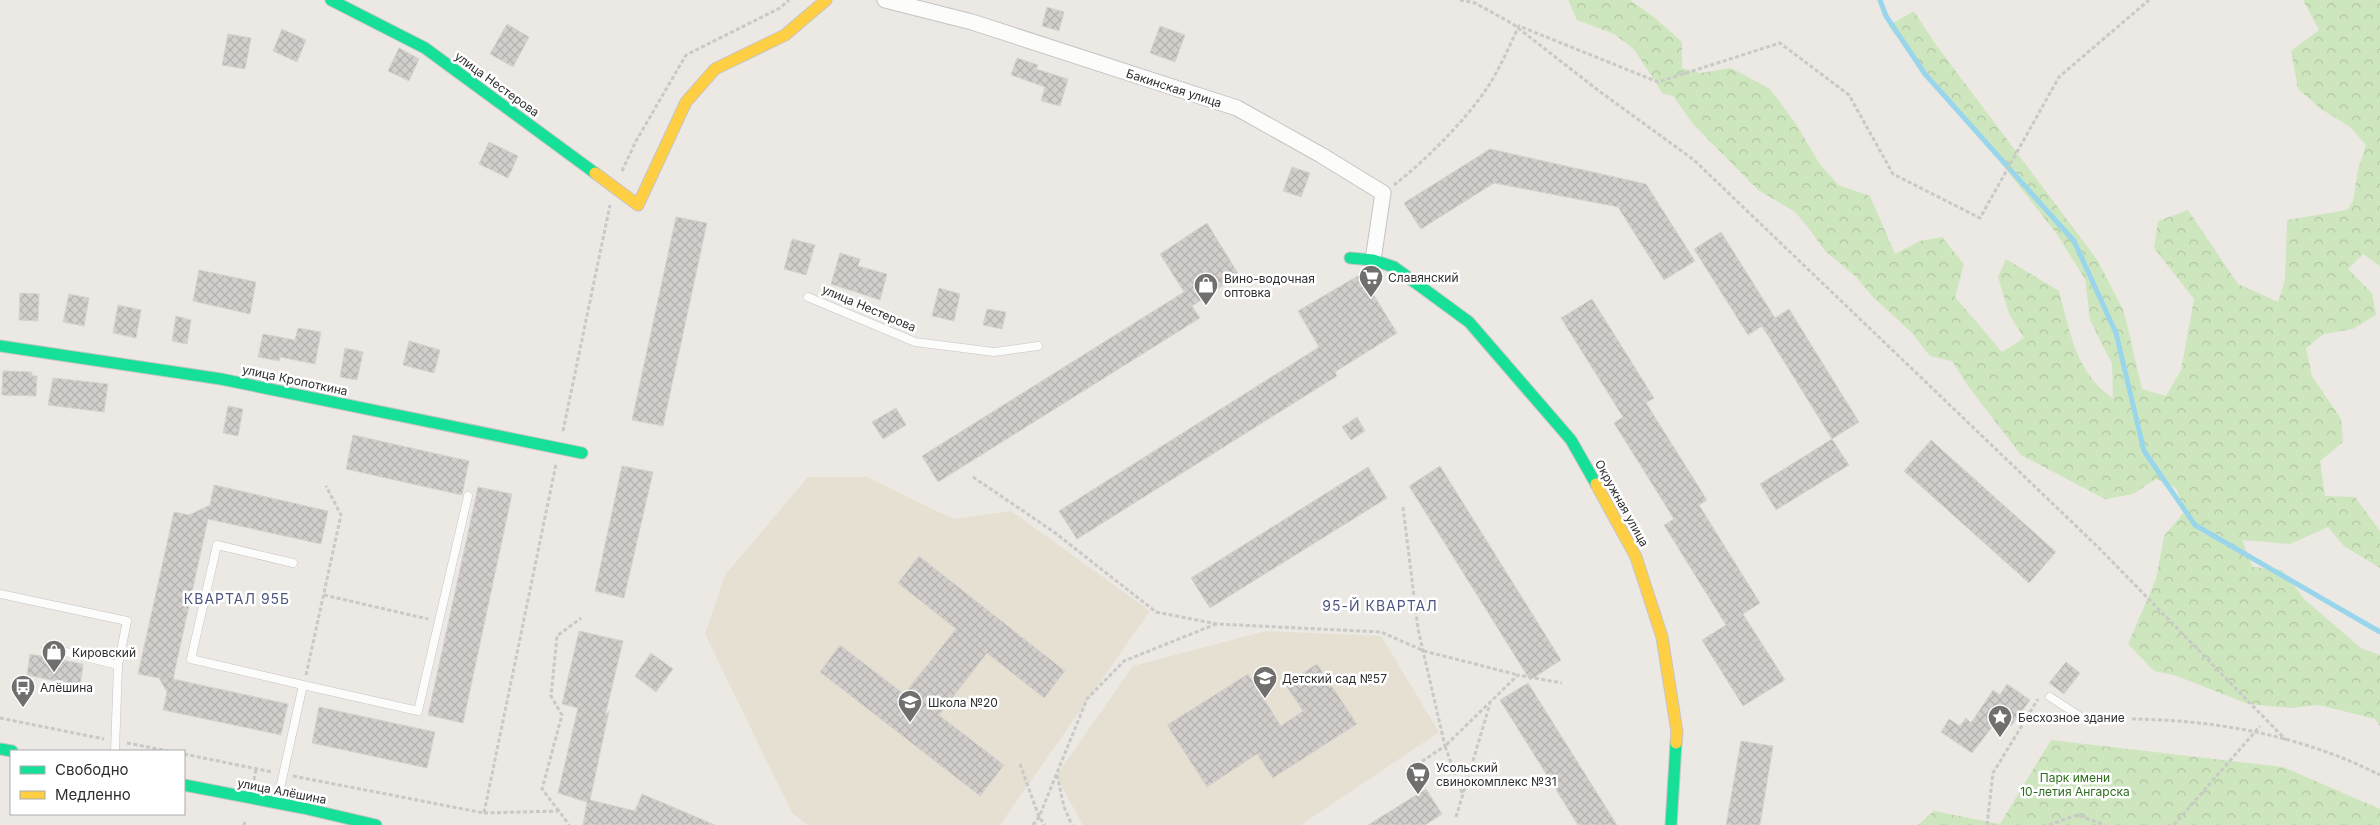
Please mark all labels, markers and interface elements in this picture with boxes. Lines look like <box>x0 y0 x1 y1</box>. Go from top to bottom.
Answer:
street label: улица Нестерова <box>452 48 542 120</box>
street label: Бакинская улица <box>1124 66 1224 110</box>
supermarket icon: Славянский <box>1358 264 1384 298</box>
place label: Славянский <box>1388 270 1458 285</box>
place label: Вино-водочная оптовка <box>1224 271 1315 300</box>
shop icon: Вино-водочная оптовка <box>1193 272 1219 306</box>
street label: улица Нестерова <box>820 281 918 335</box>
street label: улица Кропоткина <box>241 361 349 399</box>
street label: Окружная улица <box>1592 457 1652 549</box>
district label: КВАРТАЛ 95Б <box>184 590 290 607</box>
district label: 95-Й КВАРТАЛ <box>1322 596 1438 614</box>
shop icon: Кировский <box>41 639 67 673</box>
place label: Кировский <box>72 645 136 660</box>
school or university icon: Детский сад №57 <box>1252 665 1278 699</box>
place label: Детский сад №57 <box>1282 671 1387 686</box>
bus stop icon: Алёшина <box>10 674 36 708</box>
place label: Алёшина <box>40 680 93 695</box>
school or university icon: Школа №20 <box>897 689 923 723</box>
place label: Школа №20 <box>928 695 998 710</box>
place icon: Бесхозное здание <box>1987 704 2013 738</box>
place label: Бесхозное здание <box>2018 710 2125 725</box>
legend <box>10 750 185 815</box>
text: Свободно <box>55 760 129 779</box>
place label: Усольский свинокомплекс №31 <box>1436 760 1557 789</box>
supermarket icon: Усольский свинокомплекс №31 <box>1405 761 1431 795</box>
park label: Парк имени 10-летия Ангарска <box>2020 770 2130 799</box>
street label: улица Алёшина <box>236 775 328 807</box>
text: Медленно <box>55 785 131 804</box>

